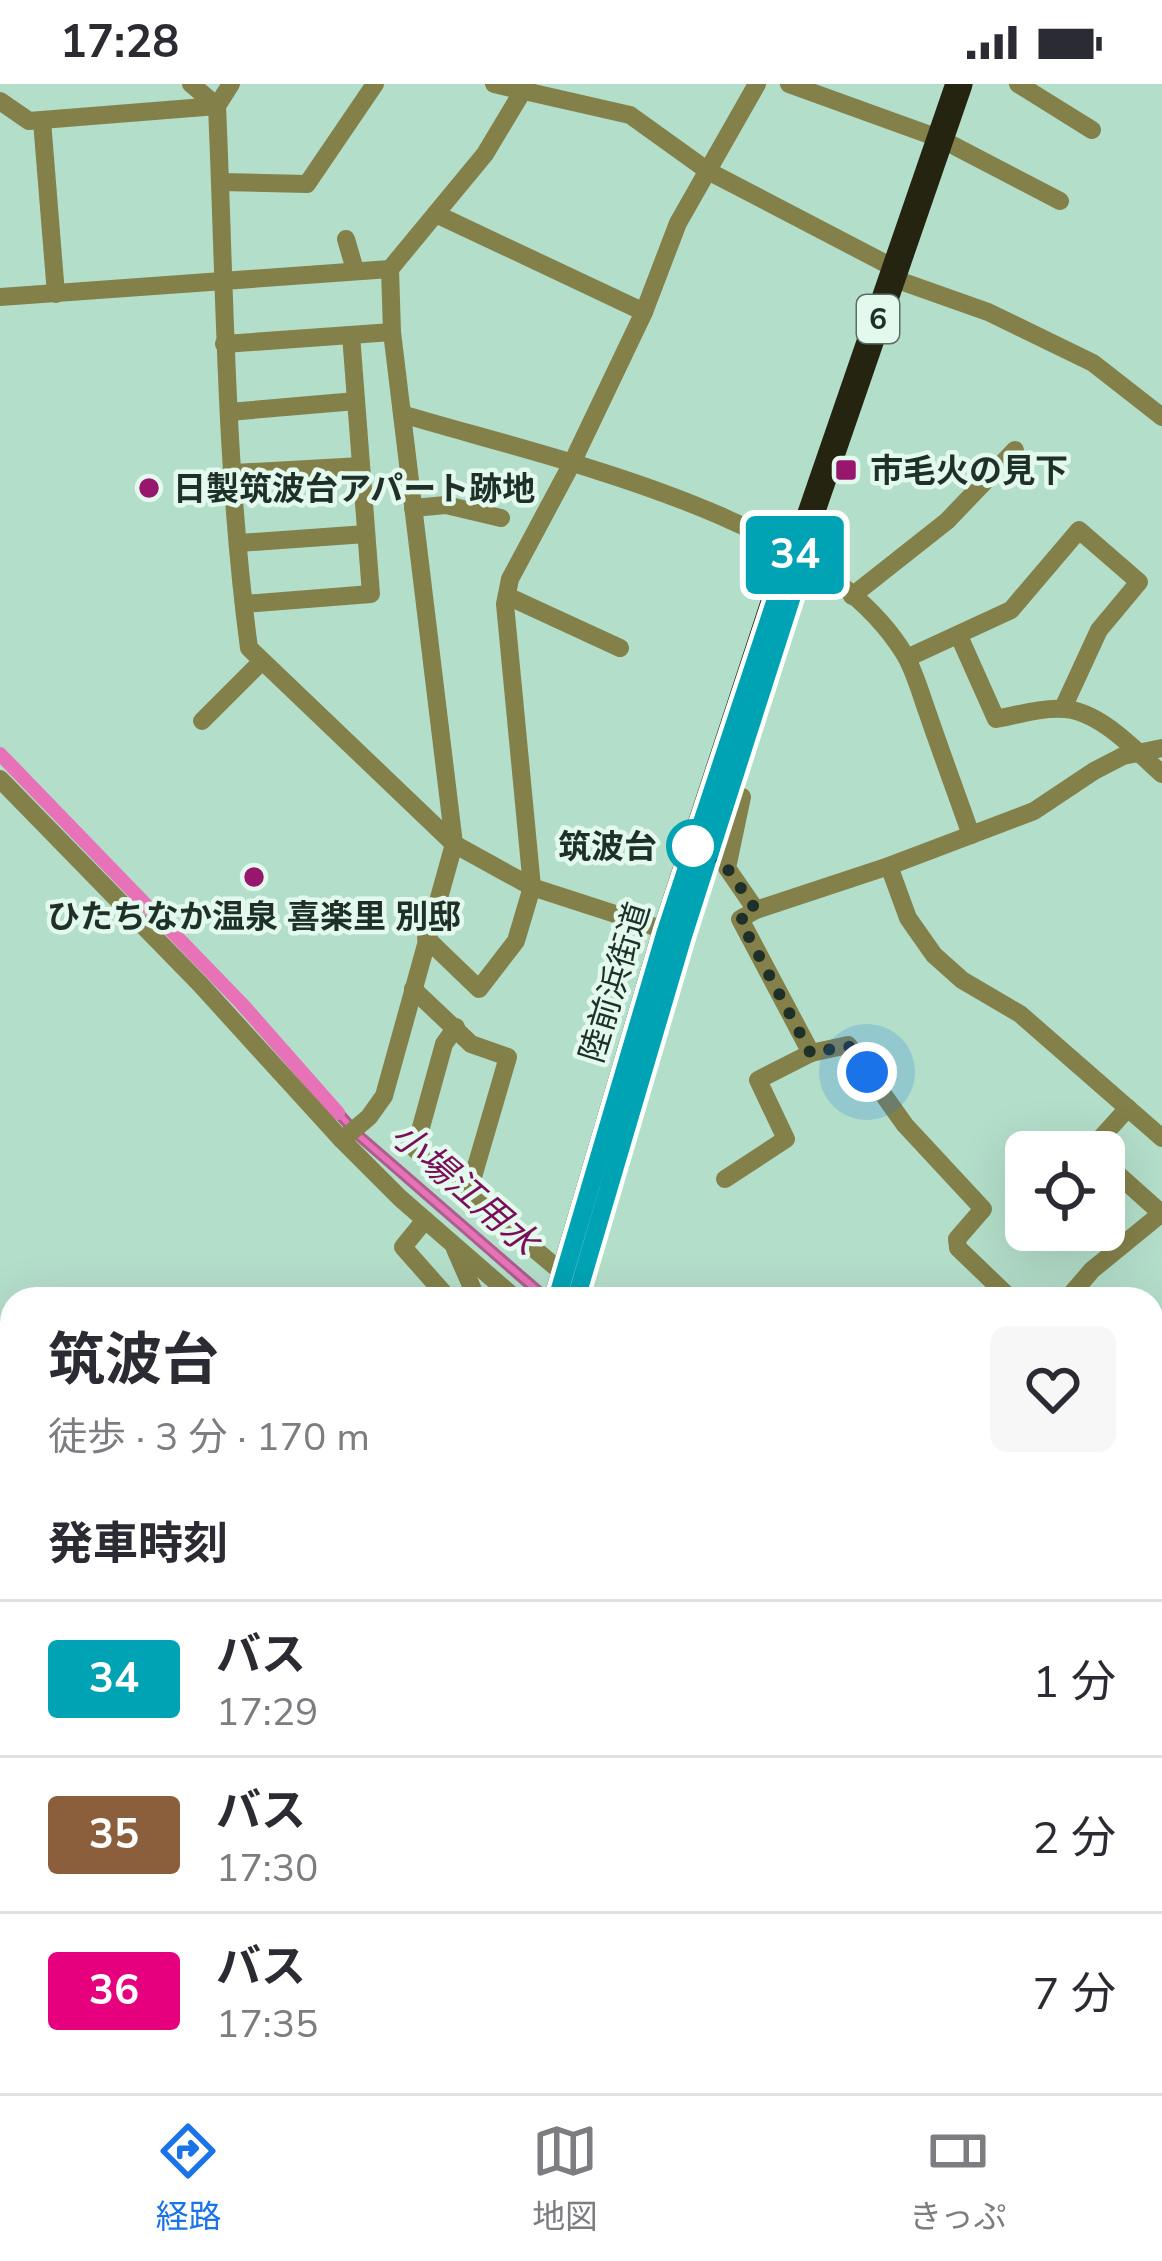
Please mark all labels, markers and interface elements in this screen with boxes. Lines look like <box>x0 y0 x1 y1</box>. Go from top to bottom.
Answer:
text: 17:28 <box>60 12 179 73</box>
road number: 6 <box>857 295 899 343</box>
place label: 市毛火の見下 <box>870 449 1068 494</box>
marker: 市毛火の見下 <box>833 457 859 483</box>
place label: 日製筑波台アパート跡地 <box>173 467 535 512</box>
marker: 日製筑波台アパート跡地 <box>136 475 162 501</box>
line badge: 34 <box>741 516 849 594</box>
text: 34 <box>770 526 820 583</box>
marker: 筑波台 <box>668 821 718 871</box>
place label: 筑波台 <box>558 825 657 870</box>
marker: ひたちなか温泉 喜楽里 別邸 <box>241 864 267 890</box>
place label: ひたちなか温泉 喜楽里 別邸 <box>47 895 461 940</box>
street label: 陸前浜街道 <box>570 897 661 1068</box>
your location <box>837 1042 897 1102</box>
water label: 小場江用水 <box>380 1112 551 1269</box>
map controls <box>1005 1131 1125 1251</box>
button: locate <box>1005 1131 1125 1251</box>
text: 筑波台 <box>48 1321 219 1399</box>
button: heart <box>990 1326 1116 1452</box>
text: 徒歩 · 3 分 · 170 m <box>48 1411 370 1464</box>
text: 発車時刻 <box>48 1514 228 1575</box>
text: バス <box>216 1625 306 1686</box>
text: 34 <box>89 1650 139 1707</box>
text: 1 分 <box>1032 1652 1116 1713</box>
text: 17:29 <box>216 1686 319 1739</box>
text: バス <box>216 1781 306 1842</box>
text: 35 <box>89 1806 139 1863</box>
text: 2 分 <box>1032 1808 1116 1869</box>
text: 17:30 <box>216 1842 319 1895</box>
text: バス <box>216 1937 306 1998</box>
text: 36 <box>89 1962 139 2019</box>
text: 7 分 <box>1032 1964 1116 2025</box>
text: 17:35 <box>216 1998 319 2051</box>
tab: 経路 <box>155 2118 221 2240</box>
tab: 地図 <box>532 2118 598 2240</box>
tab: きっぷ <box>909 2118 1007 2240</box>

